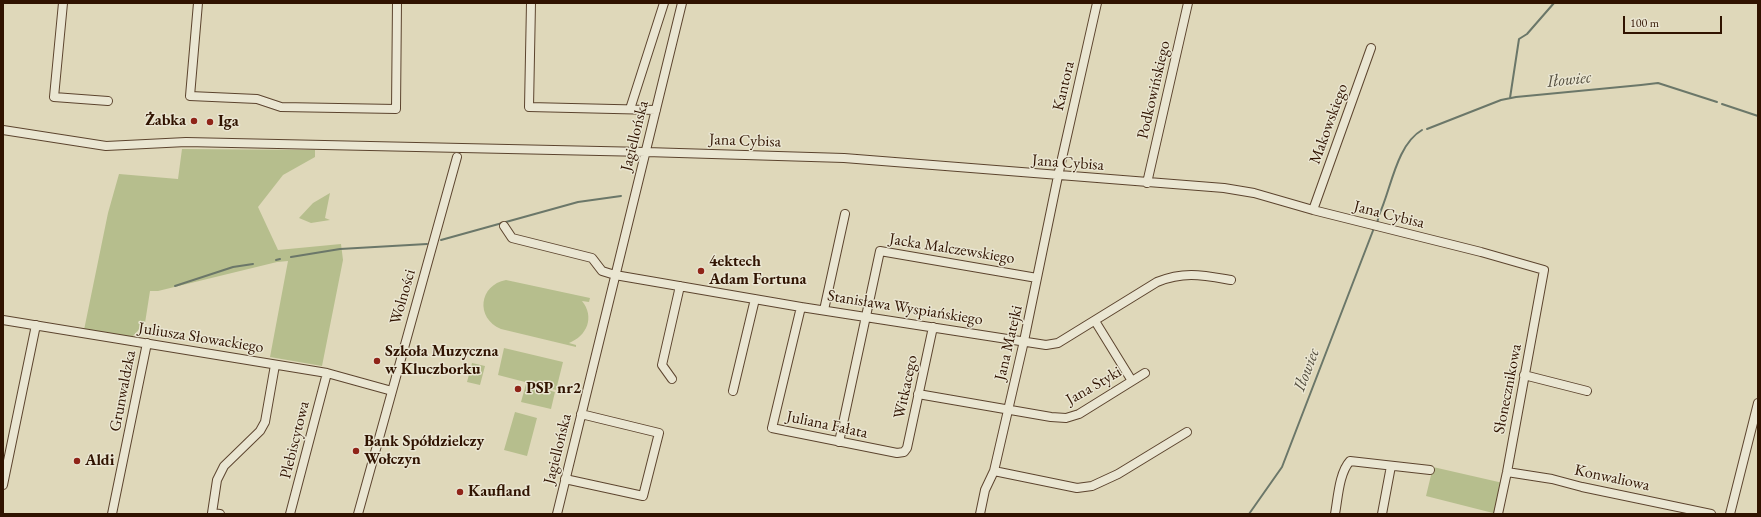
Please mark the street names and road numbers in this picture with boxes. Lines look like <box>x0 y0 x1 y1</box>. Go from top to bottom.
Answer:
street label: Podkowińskiego <box>1133 39 1175 141</box>
street label: Kantora <box>1049 59 1079 113</box>
street label: Makowskiego <box>1306 81 1352 167</box>
street label: Jagiellońska <box>617 99 653 173</box>
street label: Jana Cybisa <box>709 130 781 152</box>
street label: Jana Cybisa <box>1031 151 1105 175</box>
street label: Jana Cybisa <box>1352 197 1426 233</box>
street label: Jacka Malczewskiego <box>888 230 1016 268</box>
street label: Wolności <box>386 267 420 327</box>
street label: Stanisława Wyspiańskiego <box>826 286 984 330</box>
street label: Jana Matejki <box>991 304 1027 382</box>
street label: Juliusza Słowackiego <box>137 319 265 357</box>
street label: Słonecznikowa <box>1490 342 1526 436</box>
street label: Grunwaldzka <box>106 349 140 433</box>
street label: Witkacego <box>890 353 922 421</box>
street label: Jana Styki <box>1063 362 1125 410</box>
street label: Plebiscytowa <box>276 399 314 481</box>
street label: Juliana Fałata <box>785 407 869 443</box>
street label: Jagiellońska <box>540 412 576 486</box>
street label: Konwaliowa <box>1573 461 1651 495</box>

